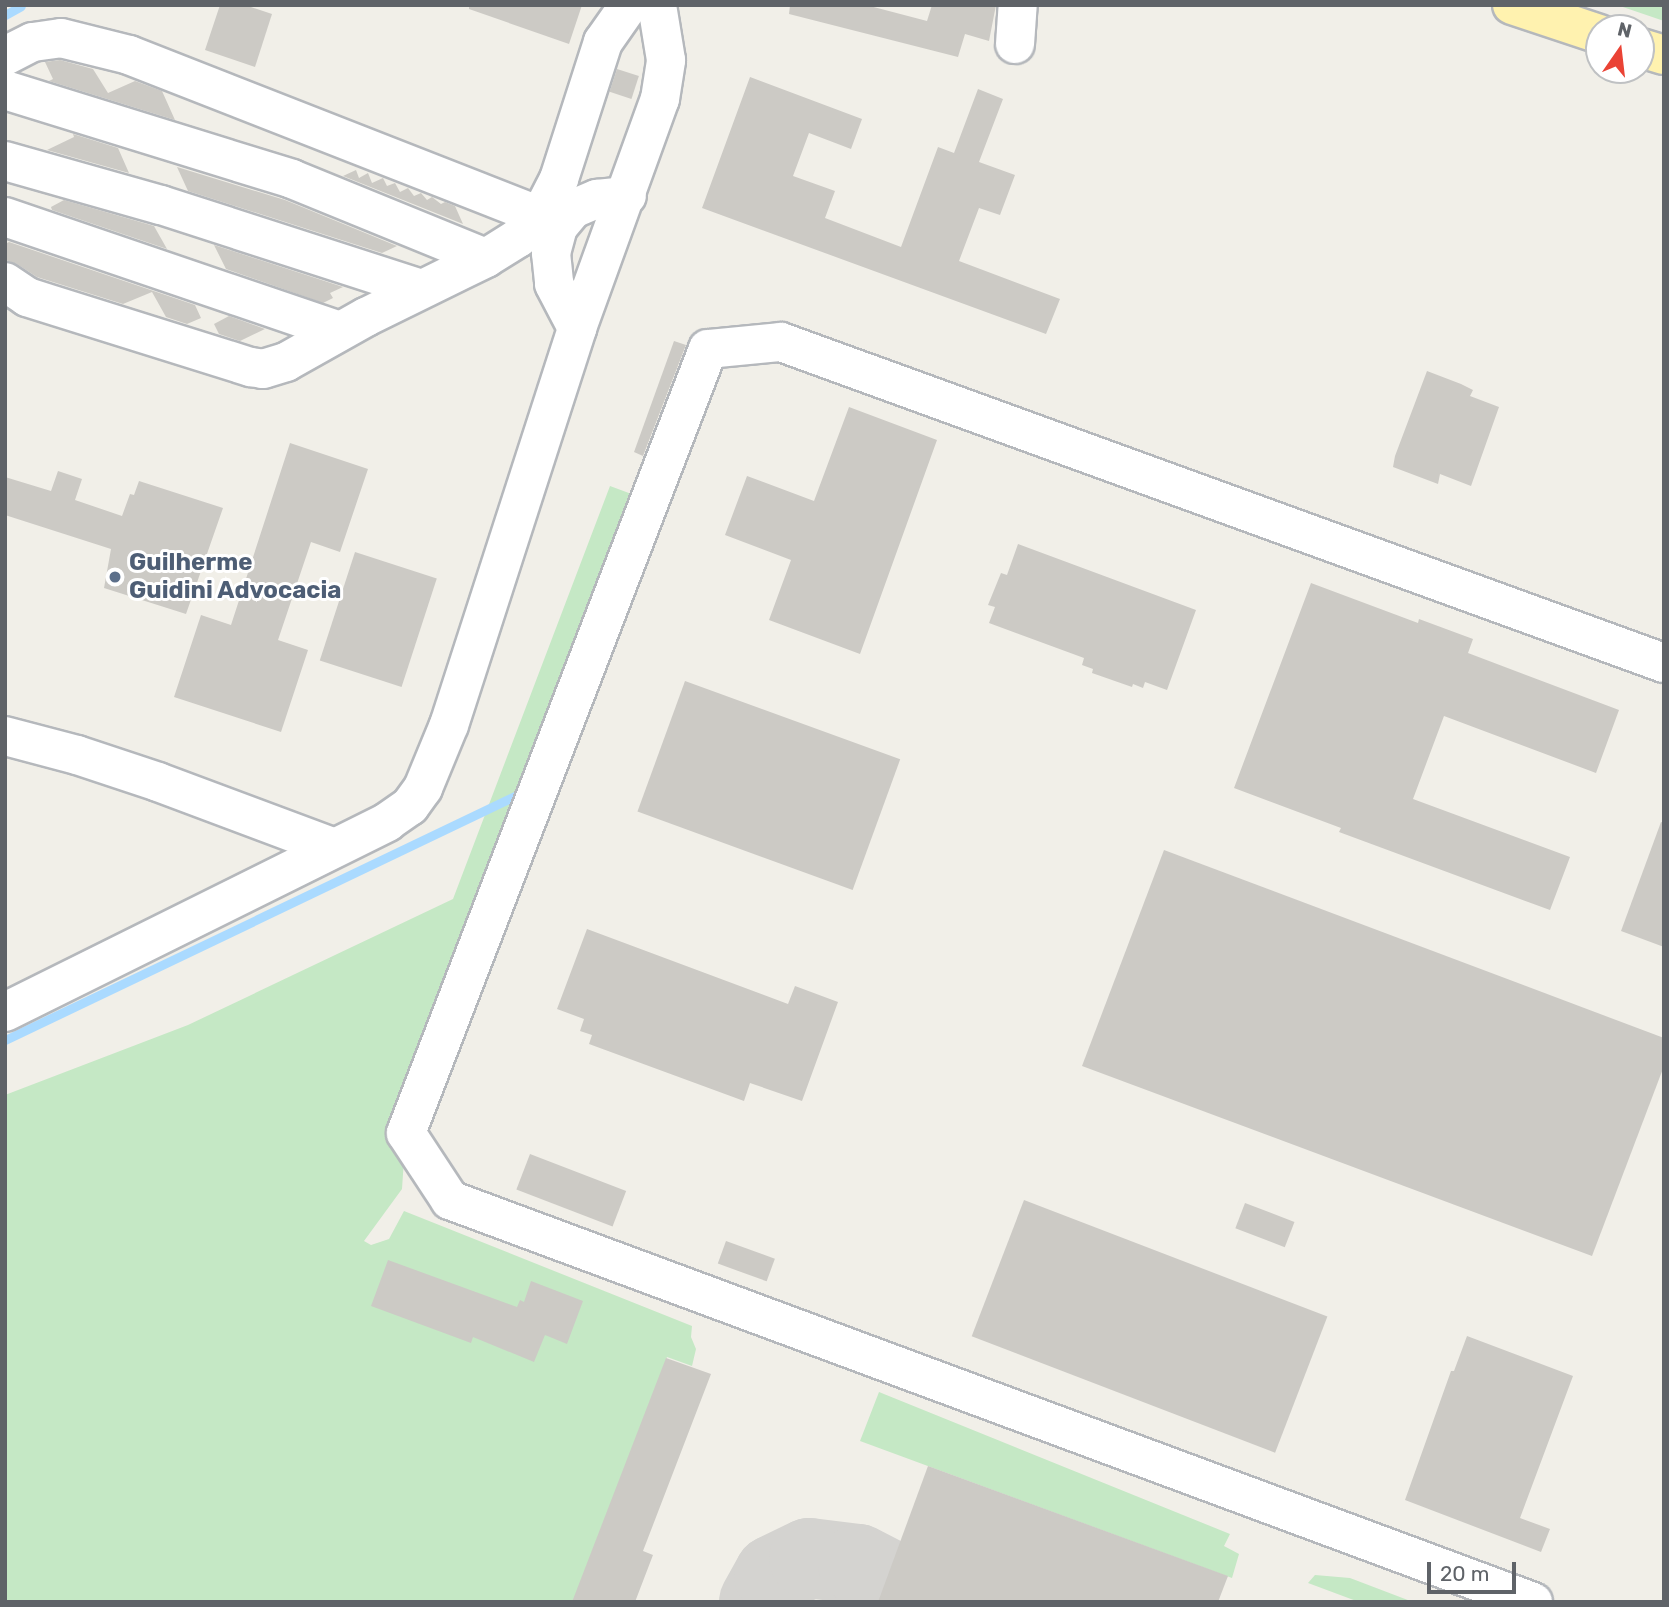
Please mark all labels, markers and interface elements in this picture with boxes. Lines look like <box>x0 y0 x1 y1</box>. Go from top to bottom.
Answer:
north arrow <box>1585 14 1655 84</box>
text: N <box>1615 17 1634 43</box>
place label: Guilherme Guidini Advocacia <box>129 549 342 605</box>
marker: Guilherme Guidini Advocacia <box>107 569 123 585</box>
scale bar <box>1431 1548 1520 1592</box>
text: 20 m <box>1440 1561 1489 1586</box>

